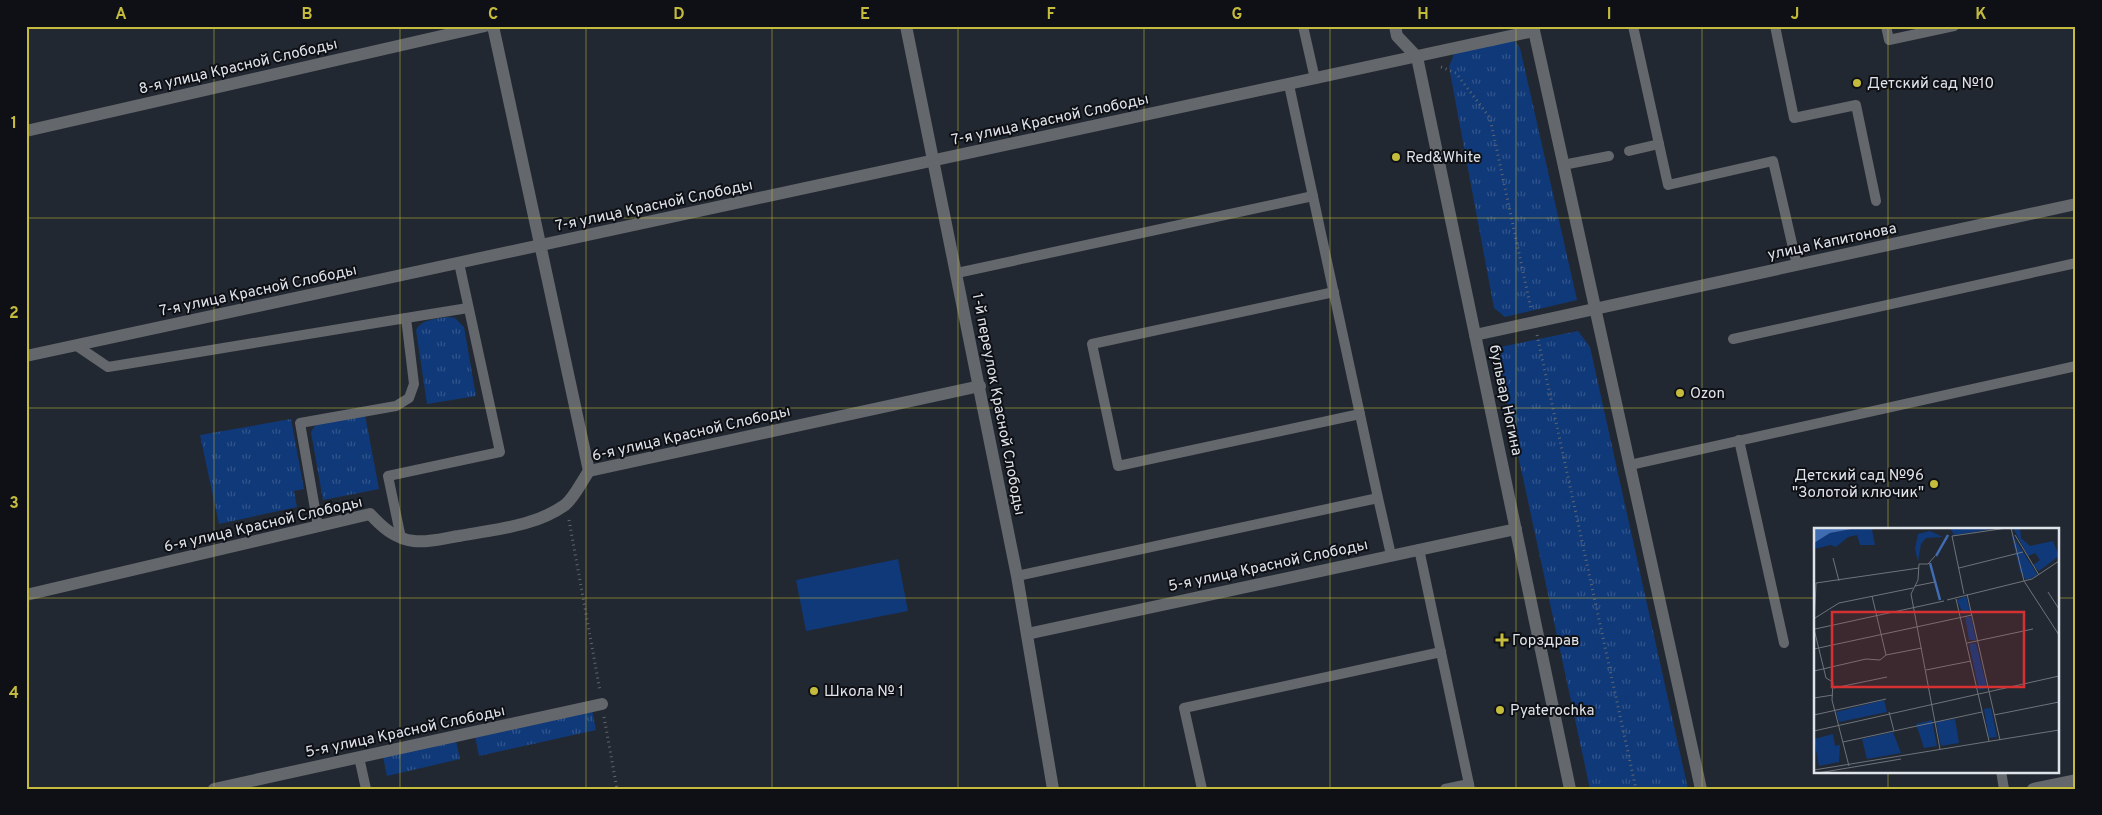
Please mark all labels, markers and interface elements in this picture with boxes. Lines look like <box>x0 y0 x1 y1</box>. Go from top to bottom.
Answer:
text: A <box>115 5 127 25</box>
text: B <box>301 5 313 25</box>
text: C <box>488 5 498 25</box>
text: D <box>673 5 685 25</box>
text: E <box>860 5 870 25</box>
text: F <box>1046 5 1056 25</box>
text: G <box>1232 5 1242 25</box>
text: H <box>1417 5 1429 25</box>
text: I <box>1607 5 1611 25</box>
text: J <box>1791 5 1799 25</box>
text: K <box>1975 5 1987 25</box>
street label: 8-я улица Красной Слободы <box>137 35 340 100</box>
place label: Детский сад №10 <box>1867 75 1994 94</box>
marker: Детский сад №10 <box>1851 77 1863 89</box>
street label: 7-я улица Красной Слободы <box>950 90 1151 151</box>
text: 1 <box>11 114 17 134</box>
place label: Red&White <box>1406 149 1481 168</box>
marker: Red&White <box>1390 151 1402 163</box>
street label: 7-я улица Красной Слободы <box>554 176 755 237</box>
street label: улица Капитонова <box>1766 220 1899 265</box>
street label: 7-я улица Красной Слободы <box>158 261 359 322</box>
street label: 1-й переулок Красной Слободы <box>967 292 1028 517</box>
text: 2 <box>9 304 19 324</box>
street label: бульвар Ногина <box>1484 343 1526 457</box>
place label: Ozon <box>1690 385 1725 404</box>
marker: Ozon <box>1674 387 1686 399</box>
street label: 6-я улица Красной Слободы <box>590 402 792 467</box>
place label: Детский сад №96 "Золотой ключик" <box>1792 467 1924 503</box>
marker: Детский сад №96 "Золотой ключик" <box>1928 478 1940 490</box>
street label: 6-я улица Красной Слободы <box>162 493 364 558</box>
text: 3 <box>9 494 19 514</box>
inset map <box>1814 528 2060 772</box>
street label: 5-я улица Красной Слободы <box>1167 536 1370 597</box>
place label: Горздрав <box>1512 632 1579 651</box>
marker: Горздрав <box>1496 634 1508 646</box>
place label: Школа № 1 <box>824 683 904 702</box>
text: 4 <box>9 684 19 704</box>
marker: Школа № 1 <box>808 685 820 697</box>
street label: 5-я улица Красной Слободы <box>304 702 507 763</box>
place label: Pyaterochka <box>1510 702 1594 721</box>
marker: Pyaterochka <box>1494 704 1506 716</box>

